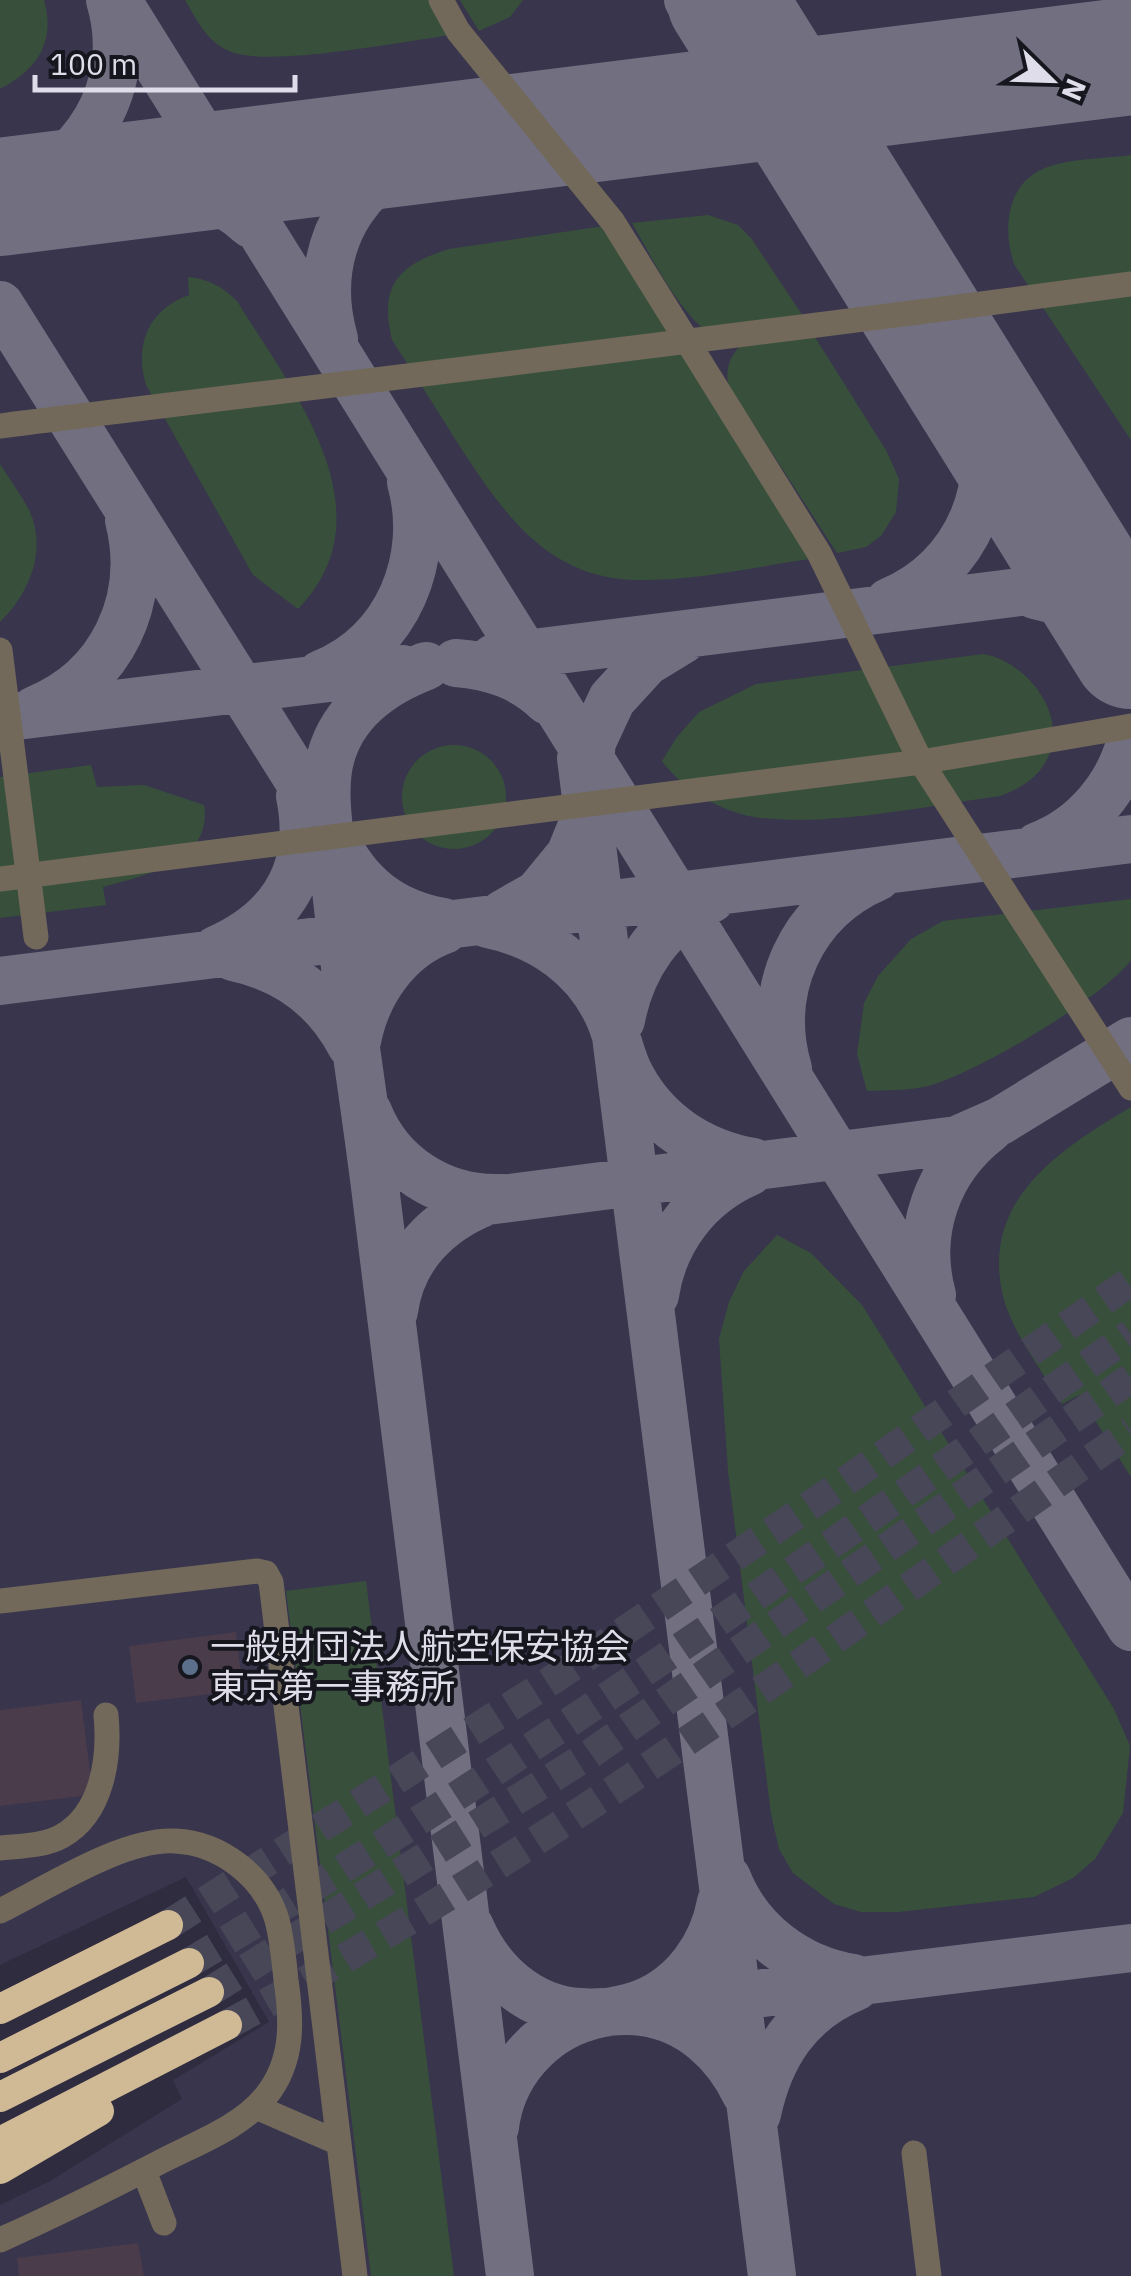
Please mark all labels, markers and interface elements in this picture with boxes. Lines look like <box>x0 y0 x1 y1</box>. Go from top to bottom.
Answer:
scale bar <box>35 30 295 92</box>
north arrow <box>1001 30 1101 130</box>
text: 100 m <box>50 44 137 83</box>
text: N <box>1053 73 1095 107</box>
place label: 一般財団法人航空保安協会 東京第一事務所 <box>210 1623 630 1709</box>
marker: 一般財団法人航空保安協会 東京第一事務所 <box>179 1656 201 1678</box>

